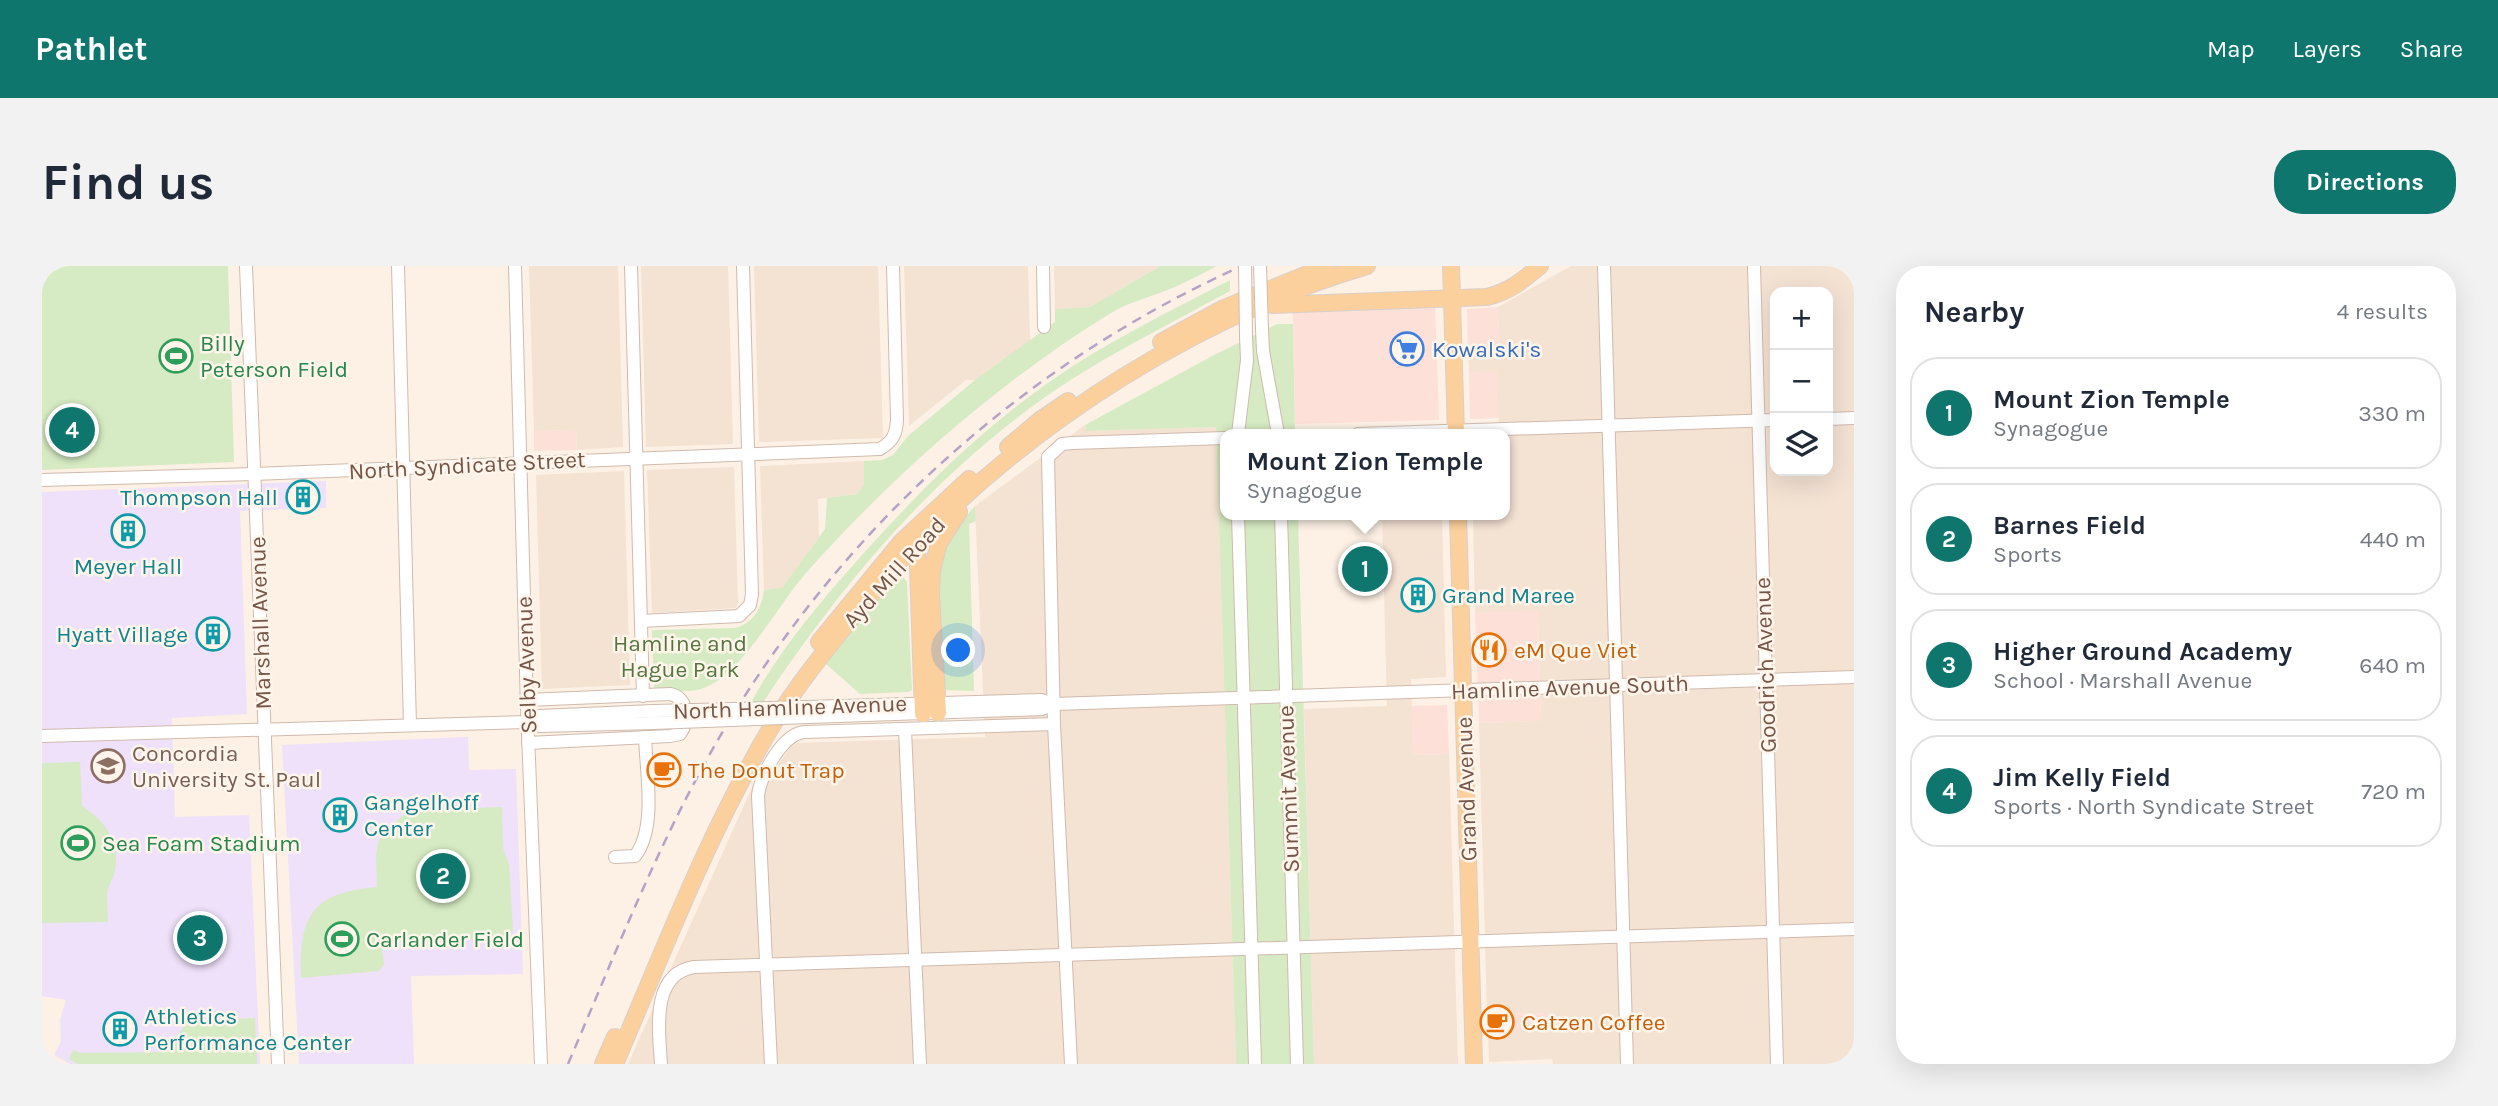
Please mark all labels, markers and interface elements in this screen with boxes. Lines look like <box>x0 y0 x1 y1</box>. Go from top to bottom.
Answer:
text: Pathlet <box>35 30 148 68</box>
text: Map <box>2207 35 2255 63</box>
text: Layers <box>2293 35 2362 63</box>
text: Share <box>2400 35 2463 63</box>
button: Directions <box>2274 150 2456 214</box>
text: Find us <box>42 154 214 211</box>
map controls <box>1770 287 1833 476</box>
button: + <box>1770 287 1833 350</box>
text: Nearby <box>1924 294 2024 330</box>
text: 4 results <box>2336 298 2428 325</box>
place label: Billy Peterson Field <box>200 330 348 383</box>
supermarket icon: Kowalski's <box>1388 330 1426 368</box>
place label: Kowalski's <box>1432 336 1541 363</box>
sports icon: Billy Peterson Field <box>157 337 195 375</box>
button: − <box>1770 350 1833 413</box>
text: Mount Zion Temple <box>1993 384 2230 415</box>
text: 1 <box>1945 400 1953 427</box>
text: 330 m <box>2358 400 2426 427</box>
pin: 4 <box>49 404 95 456</box>
button: layers <box>1770 413 1833 476</box>
text: Synagogue <box>1993 415 2108 442</box>
popup <box>1220 429 1510 520</box>
street label: North Syndicate Street <box>348 446 586 485</box>
text: Mount Zion Temple <box>1247 446 1483 477</box>
text: Synagogue <box>1247 477 1362 504</box>
building icon: Thompson Hall <box>284 478 322 516</box>
place label: Thompson Hall <box>120 484 278 511</box>
text: Barnes Field <box>1993 510 2146 541</box>
street label: Ayd Mill Road <box>837 511 951 633</box>
building icon: Meyer Hall <box>109 512 147 550</box>
text: 2 <box>1942 526 1956 553</box>
text: 440 m <box>2360 526 2426 553</box>
street label: Marshall Avenue <box>244 536 277 710</box>
text: Sports <box>1993 541 2062 568</box>
pin: 1 <box>1342 543 1388 595</box>
place label: Meyer Hall <box>74 553 182 580</box>
building icon: Grand Maree <box>1399 576 1437 614</box>
street label: Goodrich Avenue <box>1749 577 1782 753</box>
place label: Grand Maree <box>1442 582 1575 609</box>
street label: Selby Avenue <box>511 596 542 734</box>
building icon: Hyatt Village <box>194 615 232 653</box>
place label: Hyatt Village <box>56 621 188 648</box>
park label: Hamline and Hague Park <box>613 630 747 683</box>
restaurant icon: eM Que Viet <box>1470 631 1508 669</box>
your location <box>941 633 975 667</box>
text: Higher Ground Academy <box>1993 636 2292 667</box>
place label: eM Que Viet <box>1514 637 1638 664</box>
text: 3 <box>1942 652 1956 679</box>
text: 640 m <box>2359 652 2426 679</box>
text: School · Marshall Avenue <box>1993 667 2252 694</box>
street label: Hamline Avenue South <box>1451 670 1689 705</box>
street label: North Hamline Avenue <box>672 690 908 725</box>
street label: Summit Avenue <box>1272 705 1305 873</box>
street label: Grand Avenue <box>1450 716 1483 862</box>
place label: Concordia University St. Paul <box>132 740 321 793</box>
school or university icon: Concordia University St. Paul <box>89 747 127 785</box>
cafe icon: The Donut Trap <box>645 751 683 789</box>
place label: The Donut Trap <box>688 757 845 784</box>
text: Jim Kelly Field <box>1993 762 2171 793</box>
text: 4 <box>1942 778 1956 805</box>
text: 720 m <box>2361 778 2426 805</box>
place label: Gangelhoff Center <box>364 789 479 842</box>
text: Sports · North Syndicate Street <box>1993 793 2314 820</box>
building icon: Gangelhoff Center <box>321 796 359 834</box>
sports icon: Sea Foam Stadium <box>59 824 97 862</box>
place label: Sea Foam Stadium <box>102 830 301 857</box>
pin: 2 <box>420 850 466 902</box>
pin: 3 <box>177 912 223 964</box>
sports icon: Carlander Field <box>323 920 361 958</box>
place label: Carlander Field <box>366 926 524 953</box>
place label: Athletics Performance Center <box>144 1003 352 1056</box>
cafe icon: Catzen Coffee <box>1478 1003 1516 1041</box>
place label: Catzen Coffee <box>1522 1009 1666 1036</box>
building icon: Athletics Performance Center <box>101 1010 139 1048</box>

